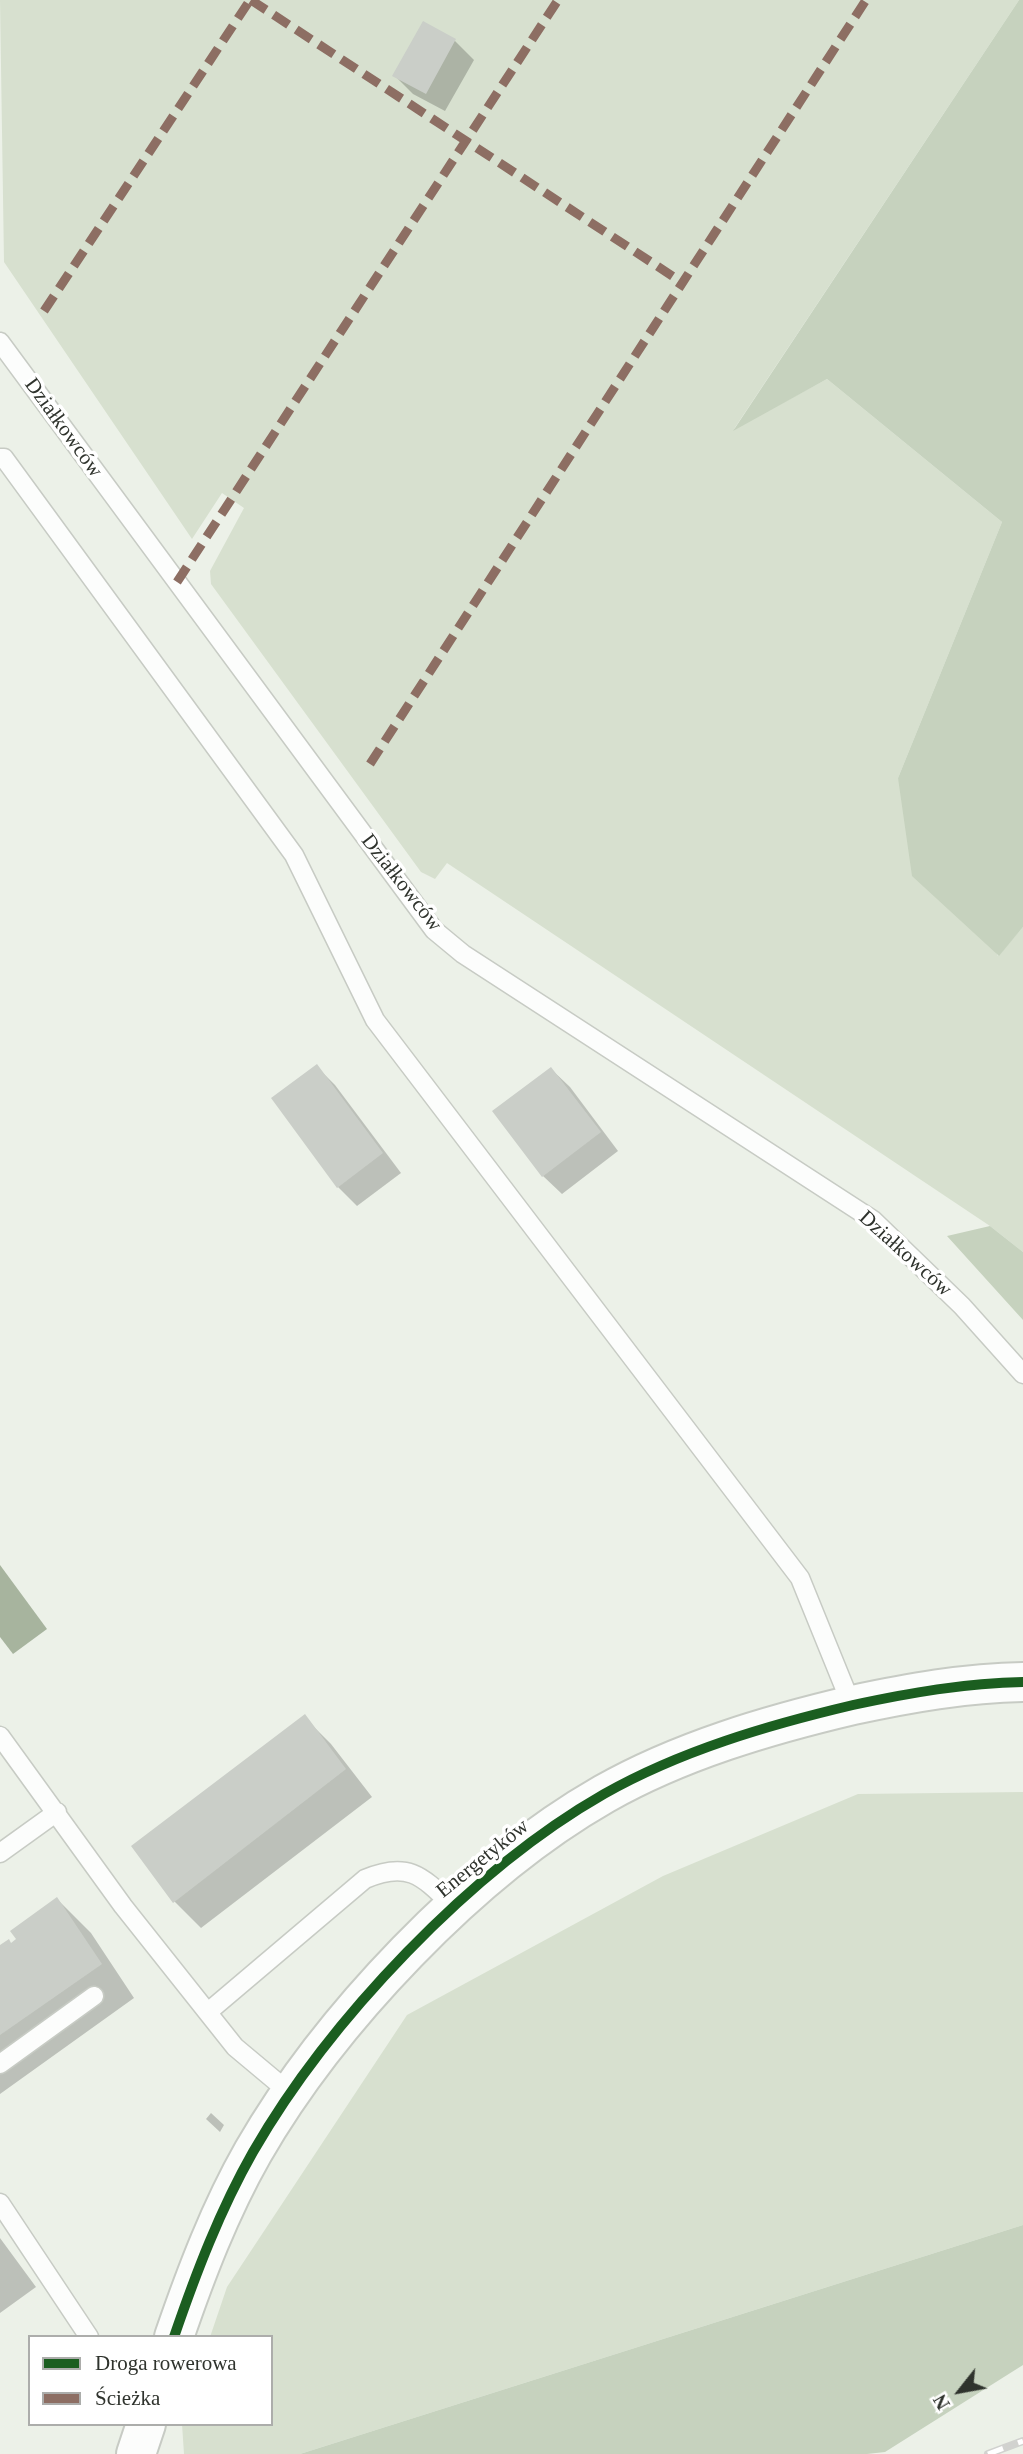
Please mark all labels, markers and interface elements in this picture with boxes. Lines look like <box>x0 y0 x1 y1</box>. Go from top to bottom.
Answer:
street label: Działkowców <box>19 373 107 483</box>
street label: Działkowców <box>355 829 447 937</box>
street label: Działkowców <box>853 1206 957 1302</box>
street label: Energetyków <box>432 1814 534 1904</box>
legend <box>28 2335 273 2426</box>
text: Droga rowerowa <box>95 2351 237 2375</box>
north arrow <box>925 2356 995 2426</box>
text: Ścieżka <box>95 2386 160 2410</box>
text: N <box>929 2391 954 2413</box>

